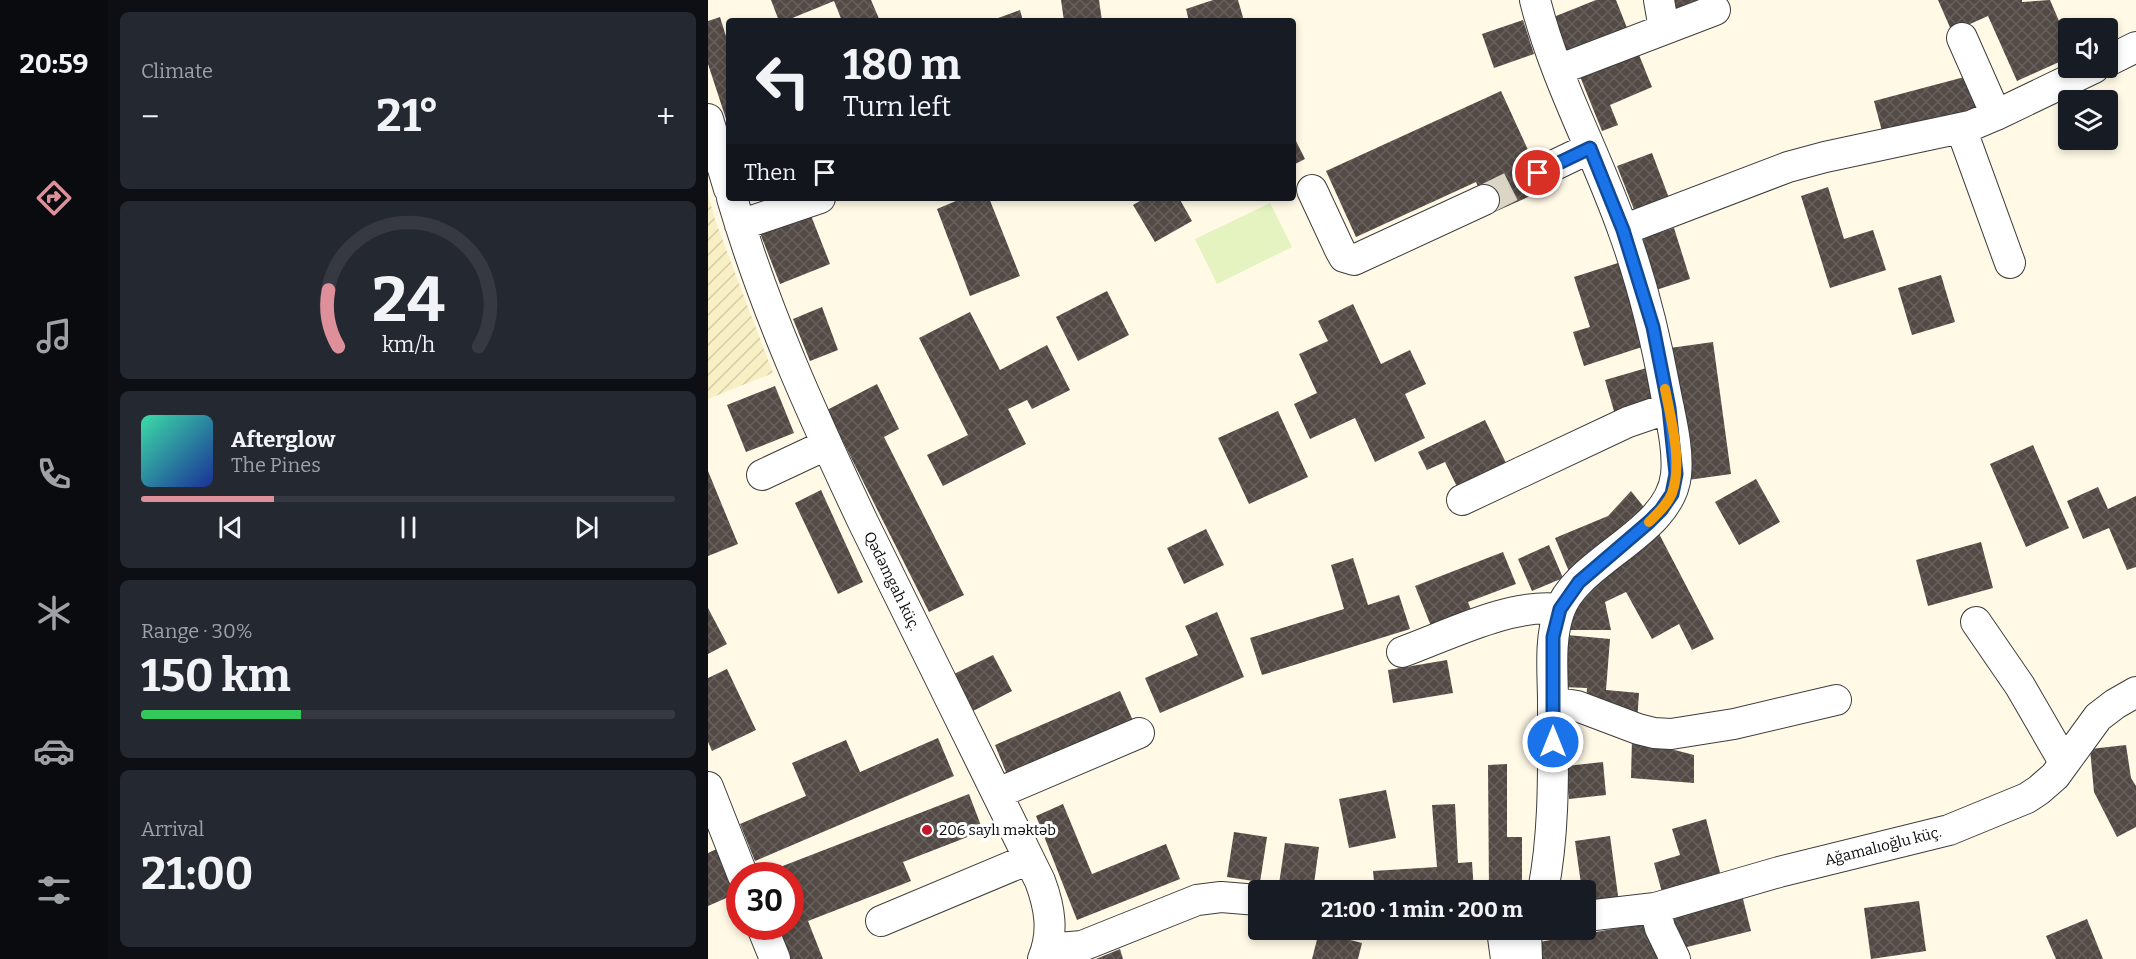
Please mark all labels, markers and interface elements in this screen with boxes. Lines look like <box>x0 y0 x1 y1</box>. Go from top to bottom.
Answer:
map controls <box>2058 18 2118 150</box>
button: sound <box>2058 18 2118 78</box>
text: 180 m <box>843 40 961 90</box>
icon: left <box>744 42 822 120</box>
text: 20:59 <box>19 48 89 80</box>
text: Climate <box>141 59 213 83</box>
text: 21° <box>376 89 439 143</box>
button: layers <box>2058 90 2118 150</box>
text: Turn left <box>843 91 951 123</box>
text: − <box>141 97 159 137</box>
text: + <box>656 97 675 137</box>
pin <box>1512 147 1563 198</box>
icon: arrive <box>808 156 841 189</box>
icon: arrive <box>1521 156 1554 189</box>
text: Then <box>744 159 796 186</box>
icon: directions <box>33 177 75 219</box>
text: 24 <box>371 263 445 338</box>
icon: music <box>33 315 75 357</box>
text: km/h <box>381 333 435 359</box>
text: Afterglow <box>231 426 335 453</box>
icon: phone <box>33 453 75 495</box>
text: The Pines <box>231 453 321 477</box>
icon: previous <box>214 511 247 544</box>
icon: pause <box>392 511 425 544</box>
icon: next <box>570 511 603 544</box>
street label: Qədəmgah küç. <box>860 528 924 634</box>
icon: climate <box>33 592 75 634</box>
text: Range · 30% <box>141 619 253 643</box>
text: 150 km <box>141 649 291 703</box>
position arrow <box>1521 710 1585 774</box>
icon: car <box>33 730 75 772</box>
text: Arrival <box>141 817 204 841</box>
place label: 206 saylı məktəb <box>939 821 1056 839</box>
marker: 206 saylı məktəb <box>920 823 934 837</box>
street label: Ağamalıoğlu küç. <box>1823 823 1943 869</box>
text: 21:00 <box>141 847 253 901</box>
speed limit sign: 30 <box>726 862 804 940</box>
icon: filters <box>33 869 75 911</box>
text: 21:00 · 1 min · 200 m <box>1321 896 1523 923</box>

